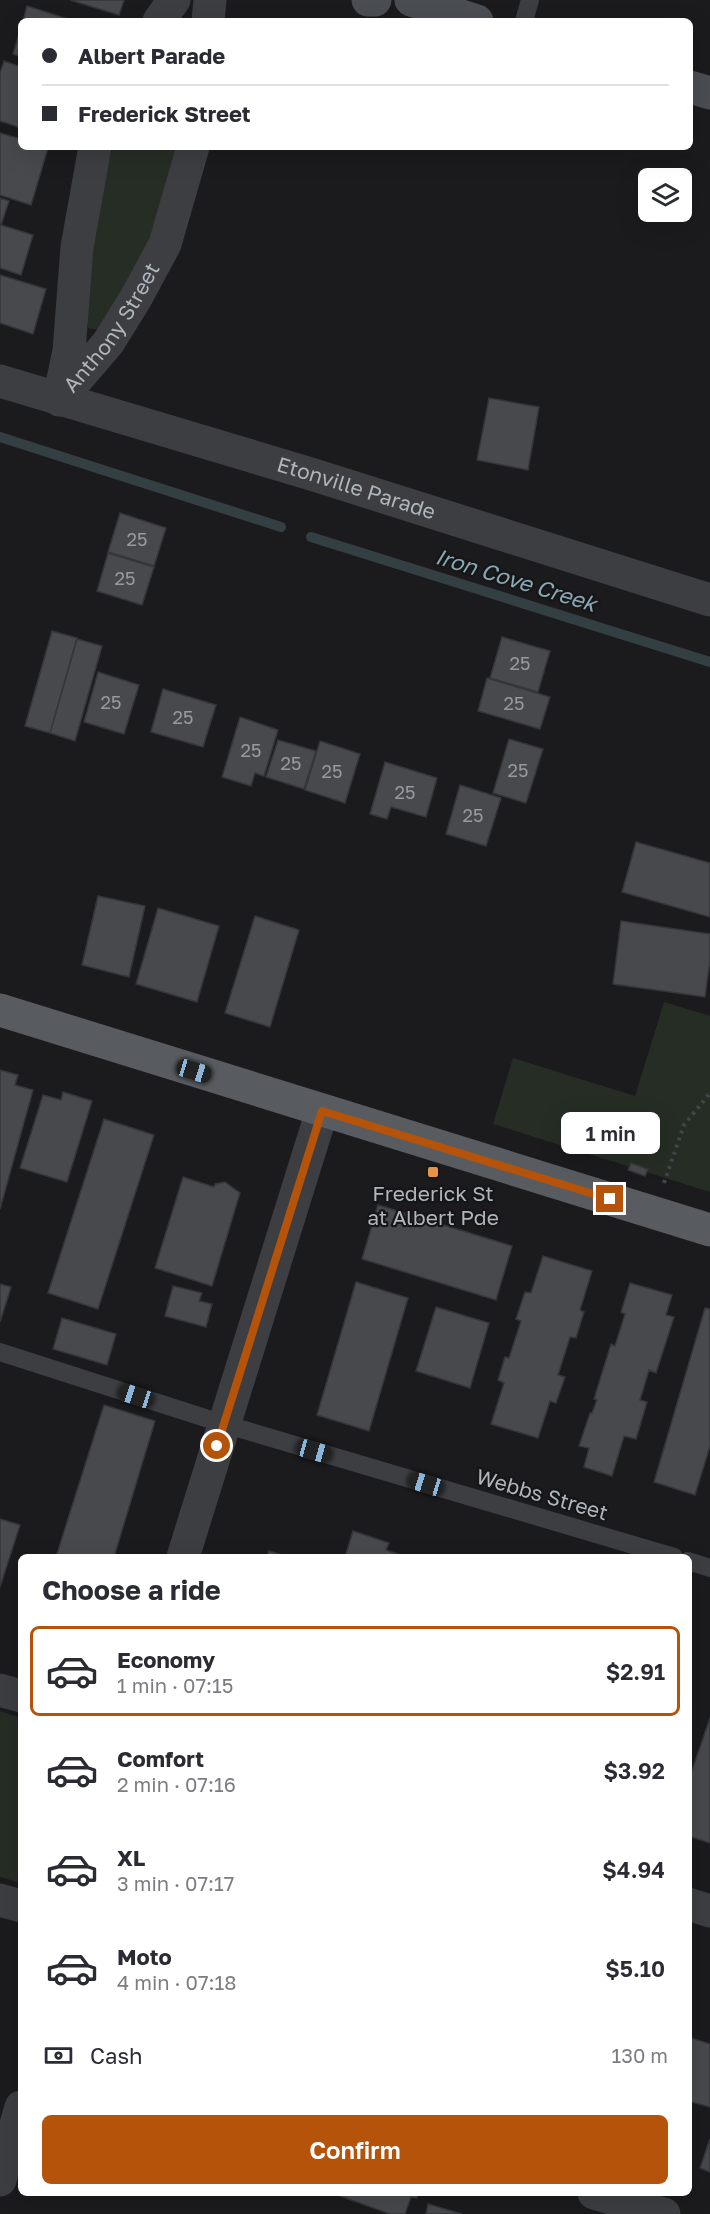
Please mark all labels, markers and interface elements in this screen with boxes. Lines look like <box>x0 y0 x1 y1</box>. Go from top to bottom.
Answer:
text: Albert Parade <box>78 42 225 69</box>
text: Frederick Street <box>78 100 251 127</box>
map controls <box>638 168 692 222</box>
button: layers <box>638 168 692 222</box>
street label: Anthony Street <box>57 258 165 397</box>
street label: Etonville Parade <box>274 451 439 525</box>
house number: 25 <box>127 528 147 550</box>
water label: Iron Cove Creek <box>433 542 602 618</box>
house number: 25 <box>115 567 135 589</box>
house number: 25 <box>510 652 530 674</box>
house number: 25 <box>101 691 121 713</box>
house number: 25 <box>504 692 524 714</box>
house number: 25 <box>173 706 193 728</box>
house number: 25 <box>241 739 261 761</box>
house number: 25 <box>281 752 301 774</box>
house number: 25 <box>508 759 528 781</box>
house number: 25 <box>322 760 342 782</box>
house number: 25 <box>395 781 415 803</box>
house number: 25 <box>463 804 483 826</box>
car <box>174 1057 214 1085</box>
callout: 1 min <box>560 1112 660 1154</box>
text: 1 min <box>585 1121 636 1145</box>
marker: Frederick St at Albert Pde <box>426 1165 440 1179</box>
place label: Frederick St at Albert Pde <box>367 1180 499 1230</box>
route end <box>596 1185 623 1212</box>
car <box>116 1382 156 1410</box>
route start <box>203 1432 230 1459</box>
car <box>294 1437 334 1465</box>
street label: Webbs Street <box>473 1463 611 1525</box>
car <box>406 1470 446 1498</box>
text: Choose a ride <box>42 1574 221 1606</box>
icon: car <box>45 1644 99 1698</box>
text: Economy <box>117 1646 215 1673</box>
text: $2.91 <box>606 1658 665 1685</box>
text: 1 min · 07:15 <box>117 1673 233 1697</box>
icon: car <box>45 1743 99 1797</box>
text: Comfort <box>117 1745 204 1772</box>
text: $3.92 <box>603 1757 665 1784</box>
text: 2 min · 07:16 <box>117 1772 236 1796</box>
icon: car <box>45 1842 99 1896</box>
text: XL <box>117 1844 145 1871</box>
text: $4.94 <box>602 1856 665 1883</box>
text: 3 min · 07:17 <box>117 1871 234 1895</box>
icon: car <box>45 1941 99 1995</box>
text: Moto <box>117 1943 172 1970</box>
text: $5.10 <box>605 1955 665 1982</box>
text: 4 min · 07:18 <box>117 1970 236 1994</box>
icon: cash <box>42 2039 75 2072</box>
text: Cash <box>90 2042 143 2069</box>
text: 130 m <box>612 2043 668 2067</box>
button: Confirm <box>42 2115 668 2184</box>

